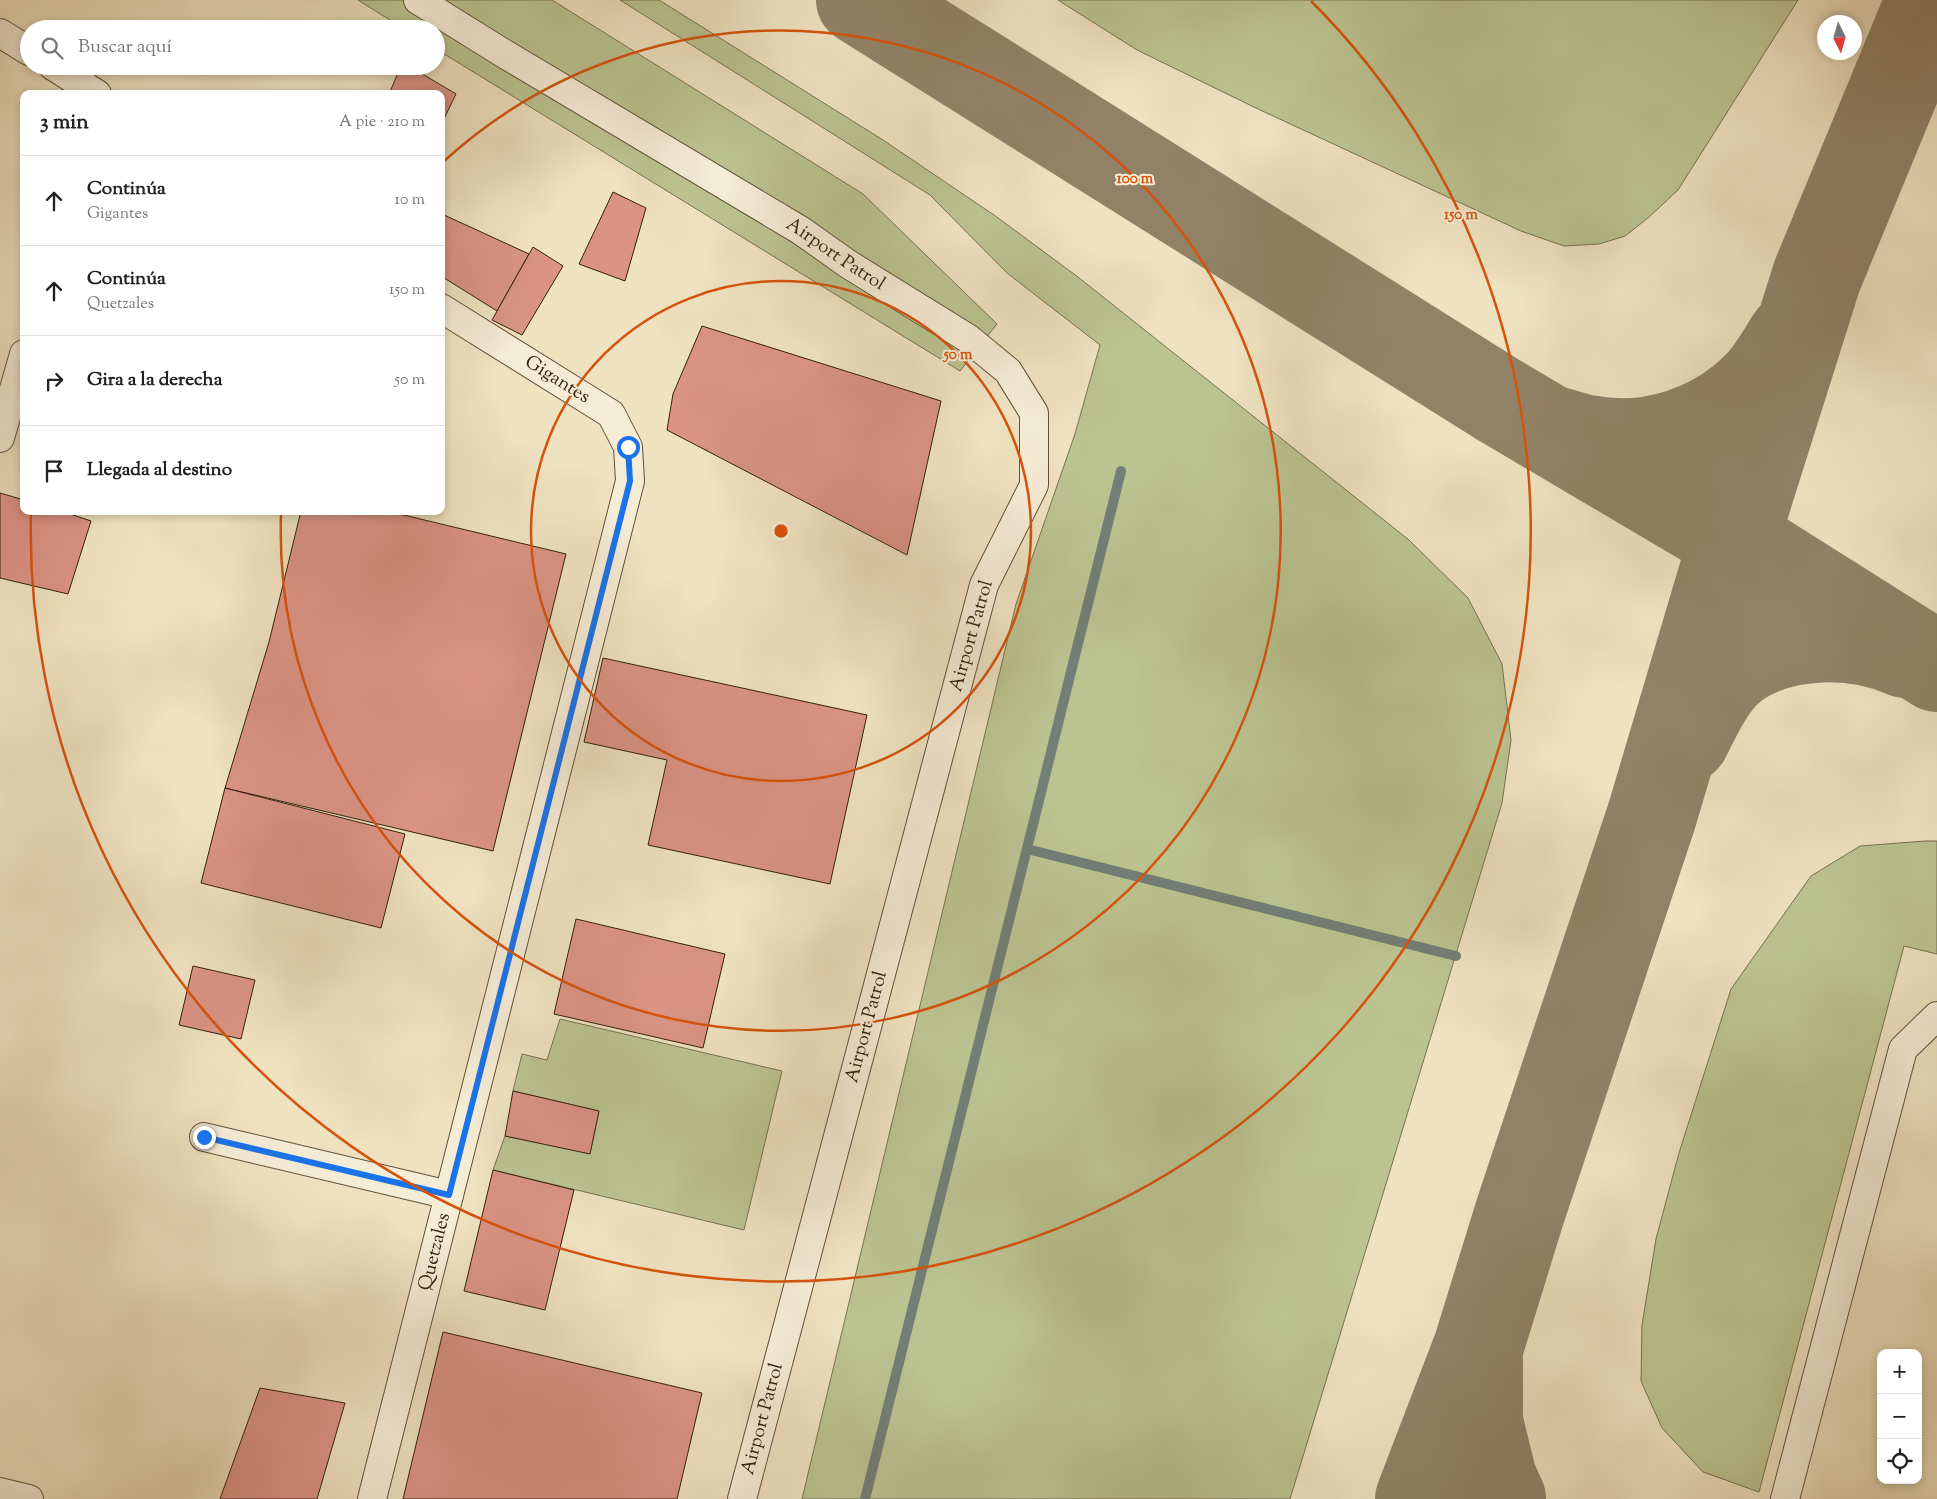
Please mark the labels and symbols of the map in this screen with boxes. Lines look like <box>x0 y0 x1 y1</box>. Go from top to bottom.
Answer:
north arrow <box>1817 15 1862 60</box>
text: 100 m <box>1117 169 1154 190</box>
text: 150 m <box>1444 205 1478 226</box>
street label: Airport Patrol <box>781 211 891 297</box>
text: 50 m <box>943 345 973 366</box>
street label: Gigantes <box>519 349 595 411</box>
route start <box>617 436 640 459</box>
centre of rings <box>772 522 790 540</box>
street label: Airport Patrol <box>943 577 1001 695</box>
street label: Airport Patrol <box>839 968 895 1086</box>
route end <box>193 1126 216 1149</box>
street label: Quetzales <box>412 1210 458 1294</box>
street label: Airport Patrol <box>735 1360 791 1478</box>

